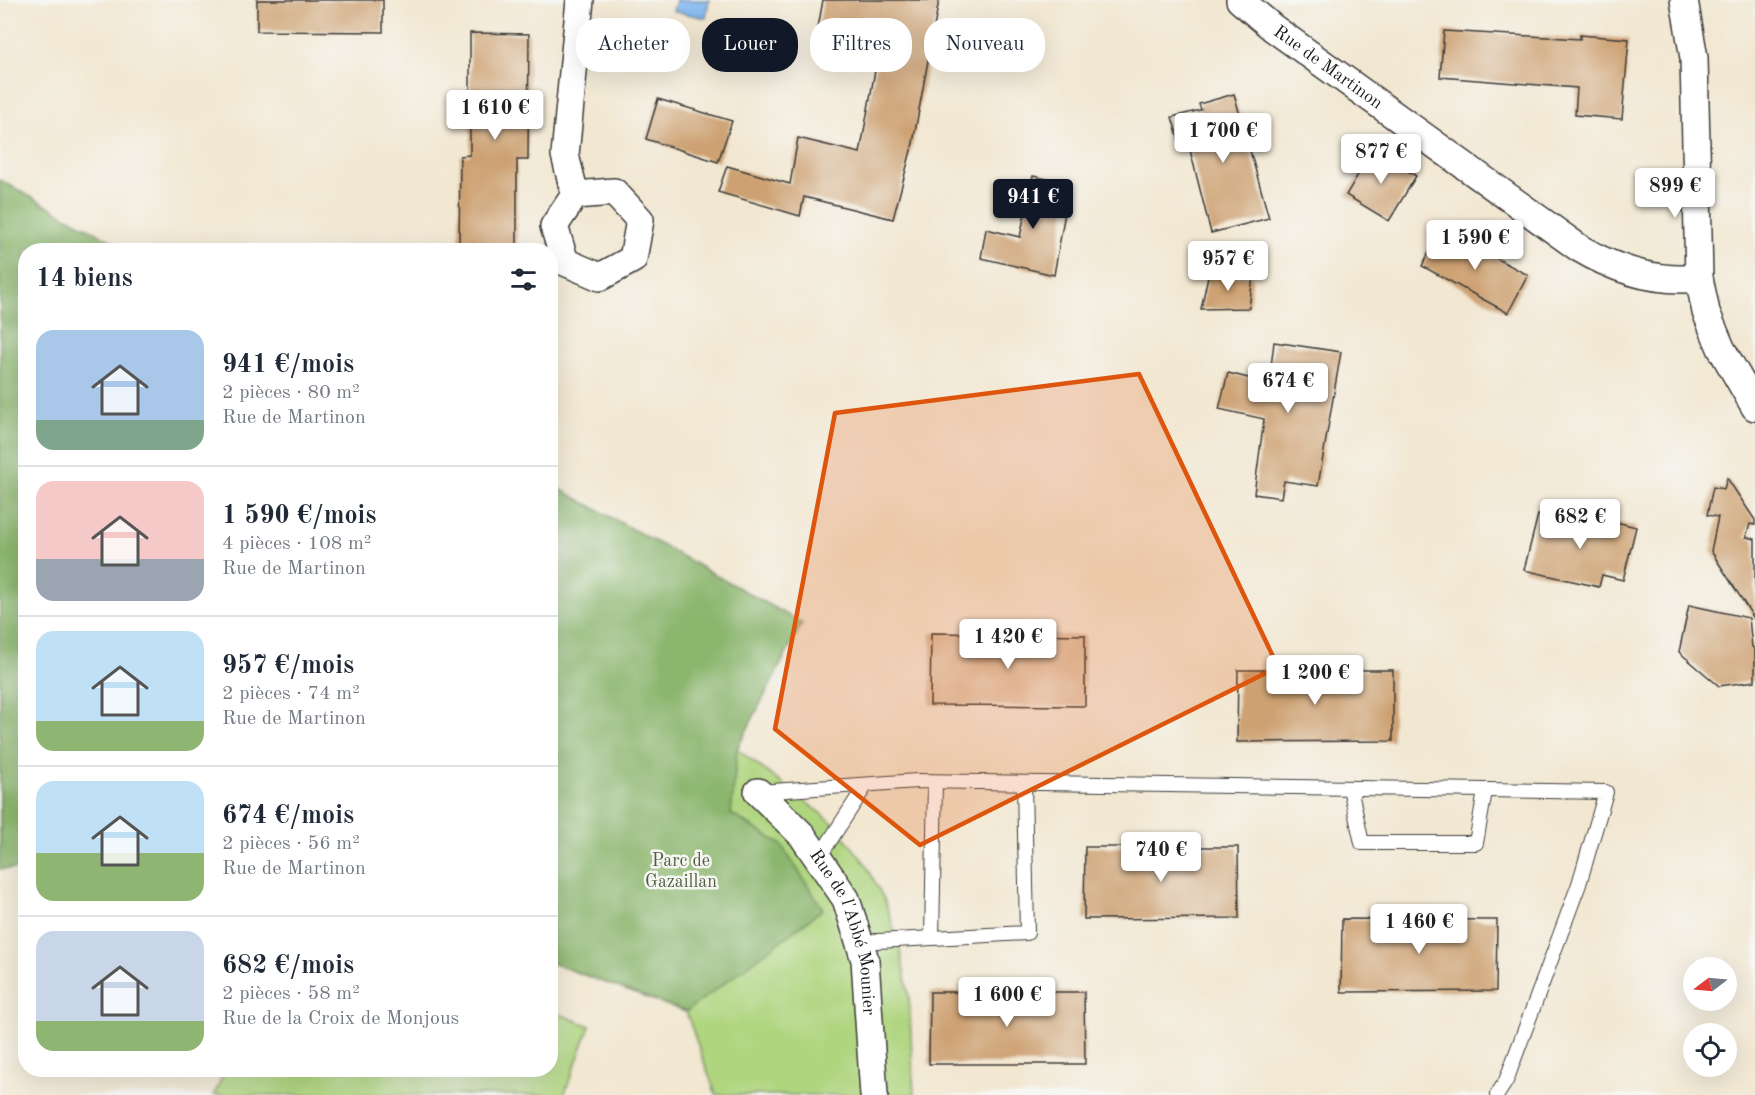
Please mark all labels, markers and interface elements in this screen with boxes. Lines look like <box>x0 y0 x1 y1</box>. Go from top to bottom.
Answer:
chip: Acheter <box>576 18 690 72</box>
chip: Louer <box>702 18 798 72</box>
chip: Filtres <box>810 18 912 72</box>
chip: Nouveau <box>924 18 1045 72</box>
street label: Rue de Martinon <box>1270 22 1386 113</box>
pin: 1 610 € <box>440 90 550 141</box>
text: 1 610 € <box>460 99 530 119</box>
pin: 1 700 € <box>1168 113 1278 164</box>
text: 1 700 € <box>1188 122 1258 142</box>
pin: 877 € <box>1339 134 1423 185</box>
text: 877 € <box>1355 143 1407 163</box>
pin: 899 € <box>1633 168 1717 219</box>
text: 899 € <box>1649 177 1701 197</box>
pin: 941 € <box>991 179 1075 230</box>
text: 941 € <box>1007 188 1059 208</box>
pin: 1 590 € <box>1420 220 1530 271</box>
text: 1 590 € <box>1440 229 1510 249</box>
pin: 957 € <box>1186 241 1270 292</box>
text: 957 € <box>1202 250 1254 270</box>
icon: filters <box>507 263 540 296</box>
text: 14 biens <box>36 266 133 292</box>
text: 941 €/mois <box>222 352 354 378</box>
icon: home <box>84 354 156 426</box>
pin: 674 € <box>1246 363 1330 414</box>
text: 674 € <box>1262 372 1314 392</box>
text: 2 pièces · 80 m² <box>222 383 360 403</box>
text: Rue de Martinon <box>222 408 366 428</box>
pin: 682 € <box>1538 499 1622 550</box>
text: 1 590 €/mois <box>222 503 376 529</box>
icon: home <box>84 505 156 577</box>
text: 682 € <box>1554 508 1606 528</box>
text: 4 pièces · 108 m² <box>222 534 371 554</box>
text: Rue de Martinon <box>222 559 366 579</box>
pin: 1 420 € <box>953 619 1063 670</box>
text: 1 420 € <box>973 628 1043 648</box>
text: 957 €/mois <box>222 653 354 679</box>
icon: home <box>84 655 156 727</box>
pin: 1 200 € <box>1260 655 1370 706</box>
text: 1 200 € <box>1280 664 1350 684</box>
text: 2 pièces · 74 m² <box>222 684 360 704</box>
text: Rue de Martinon <box>222 709 366 729</box>
text: 674 €/mois <box>222 803 354 829</box>
icon: home <box>84 805 156 877</box>
pin: 740 € <box>1119 832 1203 883</box>
text: 2 pièces · 56 m² <box>222 834 360 854</box>
text: 740 € <box>1135 841 1187 861</box>
street label: Rue de l'Abbé Mounier <box>806 846 878 1017</box>
park label: Parc de Gazaillan <box>645 852 717 891</box>
text: Rue de Martinon <box>222 859 366 879</box>
pin: 1 460 € <box>1364 904 1474 955</box>
text: 1 460 € <box>1384 913 1454 933</box>
text: 682 €/mois <box>222 953 354 979</box>
icon: home <box>84 955 156 1027</box>
north arrow <box>1683 957 1737 1011</box>
map controls <box>1683 957 1737 1077</box>
pin: 1 600 € <box>952 977 1062 1028</box>
text: 2 pièces · 58 m² <box>222 984 360 1004</box>
text: 1 600 € <box>972 986 1042 1006</box>
text: Rue de la Croix de Monjous <box>222 1009 459 1029</box>
button: locate <box>1683 1023 1737 1077</box>

